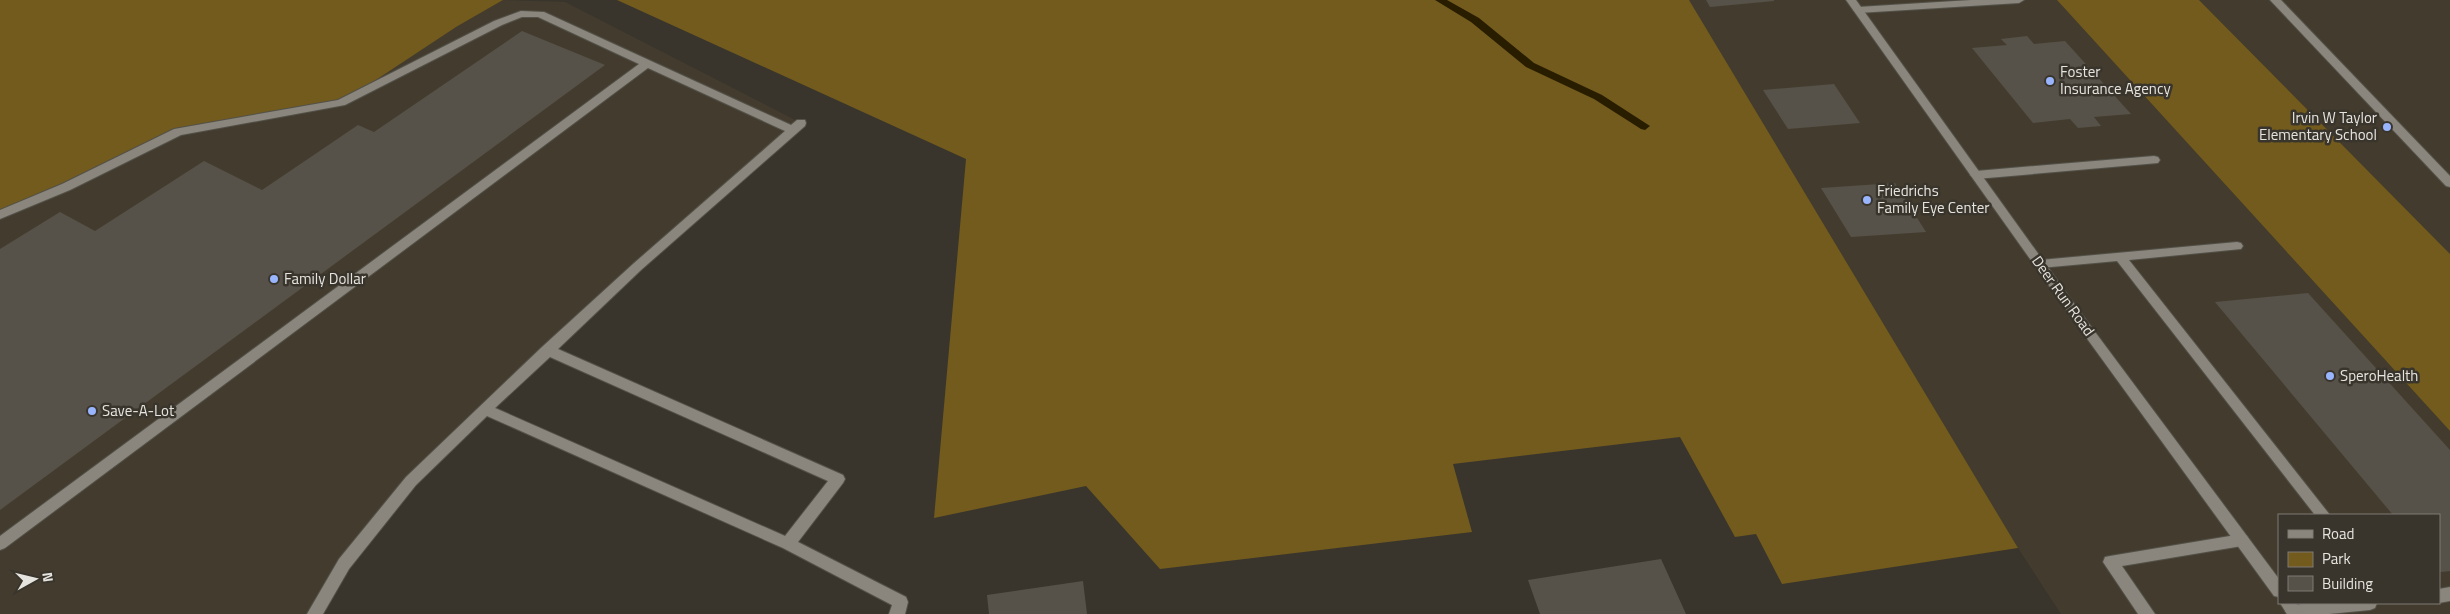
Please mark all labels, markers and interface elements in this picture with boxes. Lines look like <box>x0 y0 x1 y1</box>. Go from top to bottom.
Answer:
place label: Foster Insurance Agency <box>2060 60 2171 100</box>
marker: Foster Insurance Agency <box>2044 75 2056 87</box>
place label: Irvin W Taylor Elementary School <box>2259 106 2377 146</box>
marker: Irvin W Taylor Elementary School <box>2381 121 2393 133</box>
place label: Friedrichs Family Eye Center <box>1877 179 1990 219</box>
marker: Friedrichs Family Eye Center <box>1861 194 1873 206</box>
street label: Deer Run Road <box>2026 251 2100 341</box>
place label: Family Dollar <box>284 267 366 290</box>
marker: Family Dollar <box>268 273 280 285</box>
place label: SperoHealth <box>2340 364 2418 387</box>
marker: SperoHealth <box>2324 370 2336 382</box>
place label: Save-A-Lot <box>102 399 175 422</box>
marker: Save-A-Lot <box>86 405 98 417</box>
legend <box>2278 514 2440 604</box>
text: Road <box>2322 522 2354 545</box>
text: Park <box>2322 547 2351 570</box>
north arrow <box>10 554 60 604</box>
text: N <box>37 571 59 583</box>
text: Building <box>2322 572 2373 595</box>

